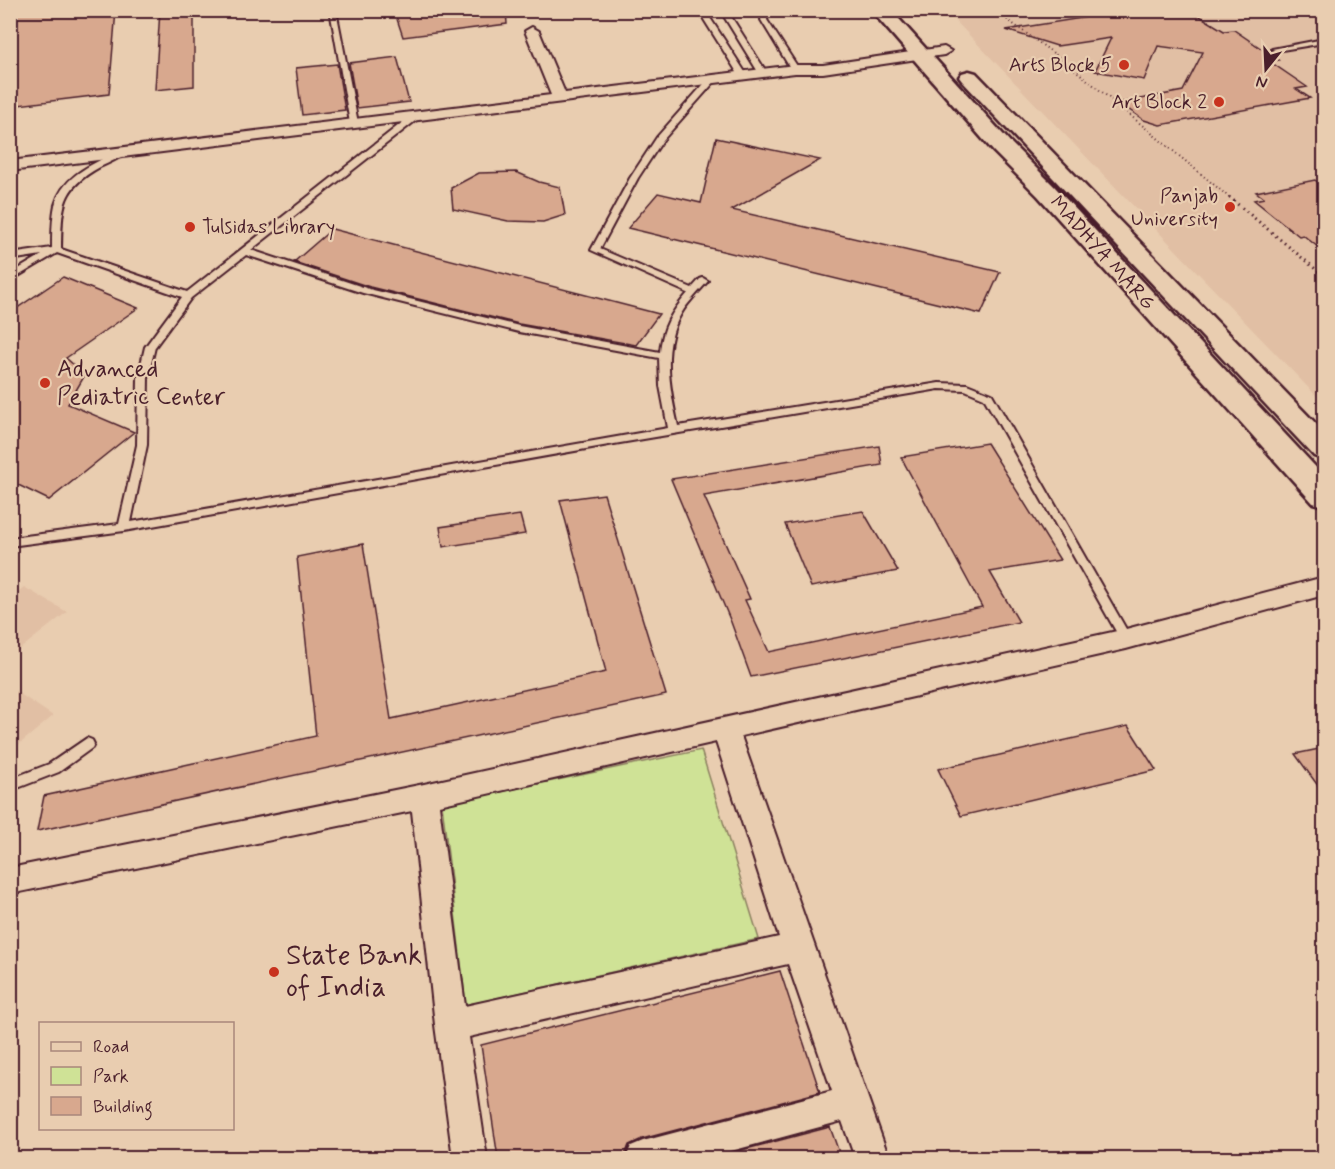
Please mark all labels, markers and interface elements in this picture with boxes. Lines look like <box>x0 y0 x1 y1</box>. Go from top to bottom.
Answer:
north arrow <box>1236 39 1296 99</box>
place label: Arts Block 5 <box>1009 52 1112 79</box>
marker: Arts Block 5 <box>1117 58 1131 72</box>
text: N <box>1254 70 1270 93</box>
place label: Art Block 2 <box>1112 89 1207 116</box>
marker: Art Block 2 <box>1212 95 1226 109</box>
place label: Panjab University <box>1131 183 1218 233</box>
street label: MADHYA MARG <box>1043 190 1161 316</box>
marker: Panjab University <box>1223 200 1237 214</box>
place label: Tulsidas Library <box>202 214 335 241</box>
marker: Tulsidas Library <box>183 220 197 234</box>
place label: Advanced Pediatric Center <box>57 354 226 413</box>
marker: Advanced Pediatric Center <box>38 376 52 390</box>
place label: State Bank of India <box>286 938 422 1007</box>
marker: State Bank of India <box>267 965 281 979</box>
legend <box>39 1022 234 1130</box>
text: Road <box>93 1035 129 1059</box>
text: Park <box>93 1065 129 1089</box>
text: Building <box>93 1095 153 1121</box>

